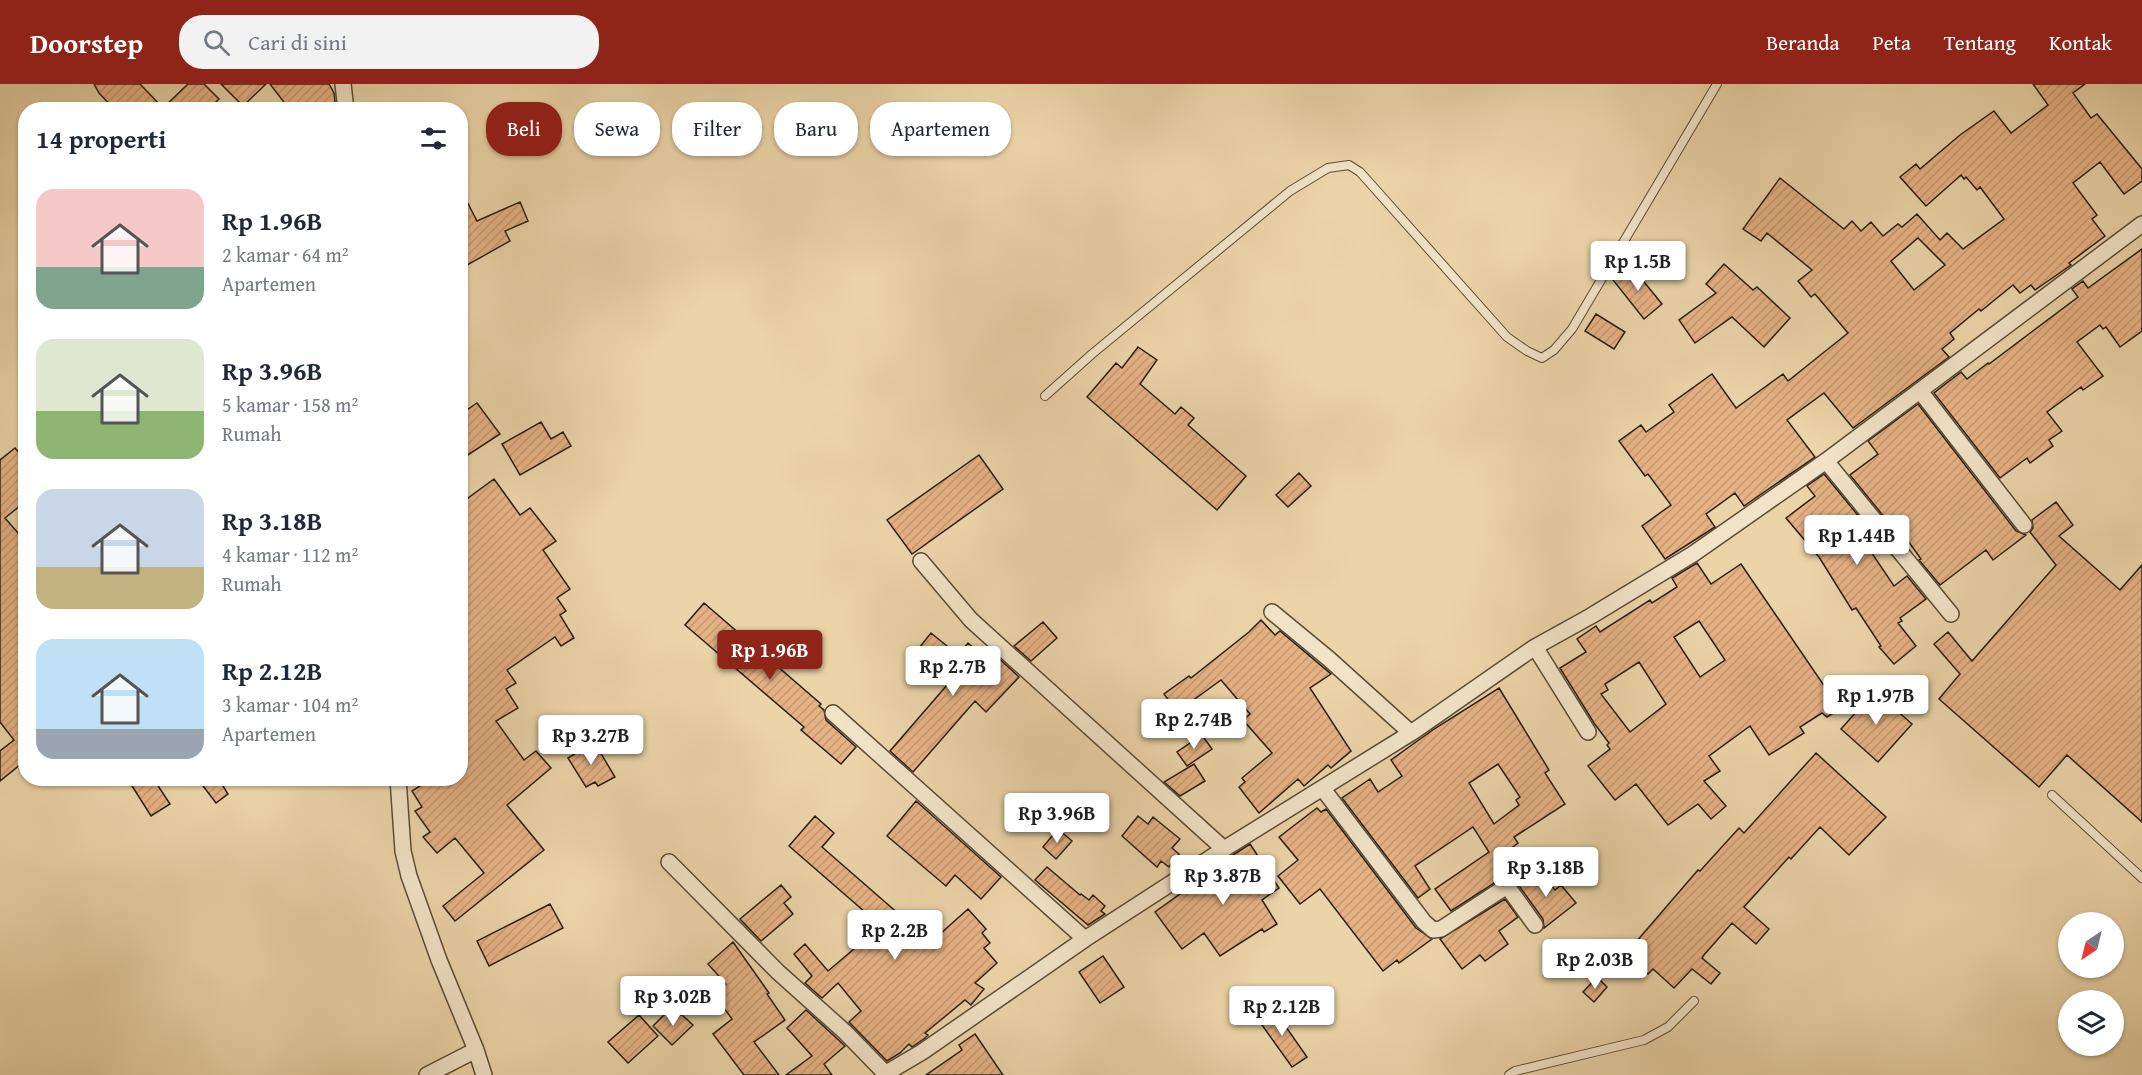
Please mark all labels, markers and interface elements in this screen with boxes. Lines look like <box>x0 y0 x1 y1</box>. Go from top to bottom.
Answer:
search box <box>179 15 599 69</box>
text: Doorstep <box>30 22 143 63</box>
icon: search <box>200 26 233 59</box>
text: Cari di sini <box>248 26 347 58</box>
text: Beranda <box>1766 27 1839 58</box>
text: Peta <box>1872 27 1911 58</box>
text: Tentang <box>1944 27 2016 58</box>
text: Kontak <box>2049 27 2112 58</box>
chip: Beli <box>486 102 562 156</box>
chip: Sewa <box>574 102 660 156</box>
chip: Filter <box>672 102 762 156</box>
chip: Baru <box>774 102 858 156</box>
chip: Apartemen <box>870 102 1011 156</box>
text: 14 properti <box>36 119 166 158</box>
icon: filters <box>417 122 450 155</box>
text: Rp 1.96B <box>222 201 322 240</box>
icon: home <box>84 213 156 285</box>
text: 2 kamar · 64 m² <box>222 240 349 269</box>
pin: Rp 1.5B <box>1583 241 1693 292</box>
text: Rp 1.5B <box>1605 246 1671 275</box>
text: Apartemen <box>222 269 316 298</box>
text: Rp 3.96B <box>222 351 322 390</box>
icon: home <box>84 363 156 435</box>
text: 5 kamar · 158 m² <box>222 390 358 419</box>
text: Rumah <box>222 419 281 448</box>
text: Rp 3.18B <box>222 501 322 540</box>
icon: home <box>84 513 156 585</box>
pin: Rp 1.44B <box>1795 515 1919 566</box>
text: Rp 1.44B <box>1818 520 1896 549</box>
text: 4 kamar · 112 m² <box>222 540 358 569</box>
text: Rumah <box>222 569 281 598</box>
pin: Rp 1.96B <box>708 630 832 681</box>
text: Rp 1.96B <box>731 635 809 664</box>
pin: Rp 2.7B <box>898 646 1008 697</box>
text: Rp 2.12B <box>222 651 322 690</box>
text: Rp 2.7B <box>920 651 986 680</box>
icon: home <box>84 663 156 735</box>
pin: Rp 1.97B <box>1814 675 1938 726</box>
text: Rp 1.97B <box>1837 680 1915 709</box>
text: 3 kamar · 104 m² <box>222 690 358 719</box>
pin: Rp 2.74B <box>1132 699 1256 750</box>
text: Rp 2.74B <box>1155 704 1233 733</box>
pin: Rp 3.27B <box>529 715 653 766</box>
text: Apartemen <box>222 719 316 748</box>
text: Rp 3.27B <box>552 720 630 749</box>
pin: Rp 3.96B <box>995 793 1119 844</box>
text: Rp 3.96B <box>1018 798 1096 827</box>
pin: Rp 3.18B <box>1484 847 1608 898</box>
text: Rp 3.18B <box>1507 852 1585 881</box>
pin: Rp 3.87B <box>1161 855 1285 906</box>
text: Rp 3.87B <box>1184 860 1262 889</box>
pin: Rp 2.2B <box>840 910 950 961</box>
north arrow <box>2058 912 2124 978</box>
map controls <box>2058 912 2124 1056</box>
text: Rp 2.2B <box>862 915 928 944</box>
pin: Rp 2.03B <box>1533 939 1657 990</box>
text: Rp 2.03B <box>1556 944 1634 973</box>
pin: Rp 3.02B <box>611 976 735 1027</box>
text: Rp 3.02B <box>634 981 712 1010</box>
pin: Rp 2.12B <box>1220 986 1344 1037</box>
button: layers <box>2058 990 2124 1056</box>
text: Rp 2.12B <box>1243 991 1321 1020</box>

